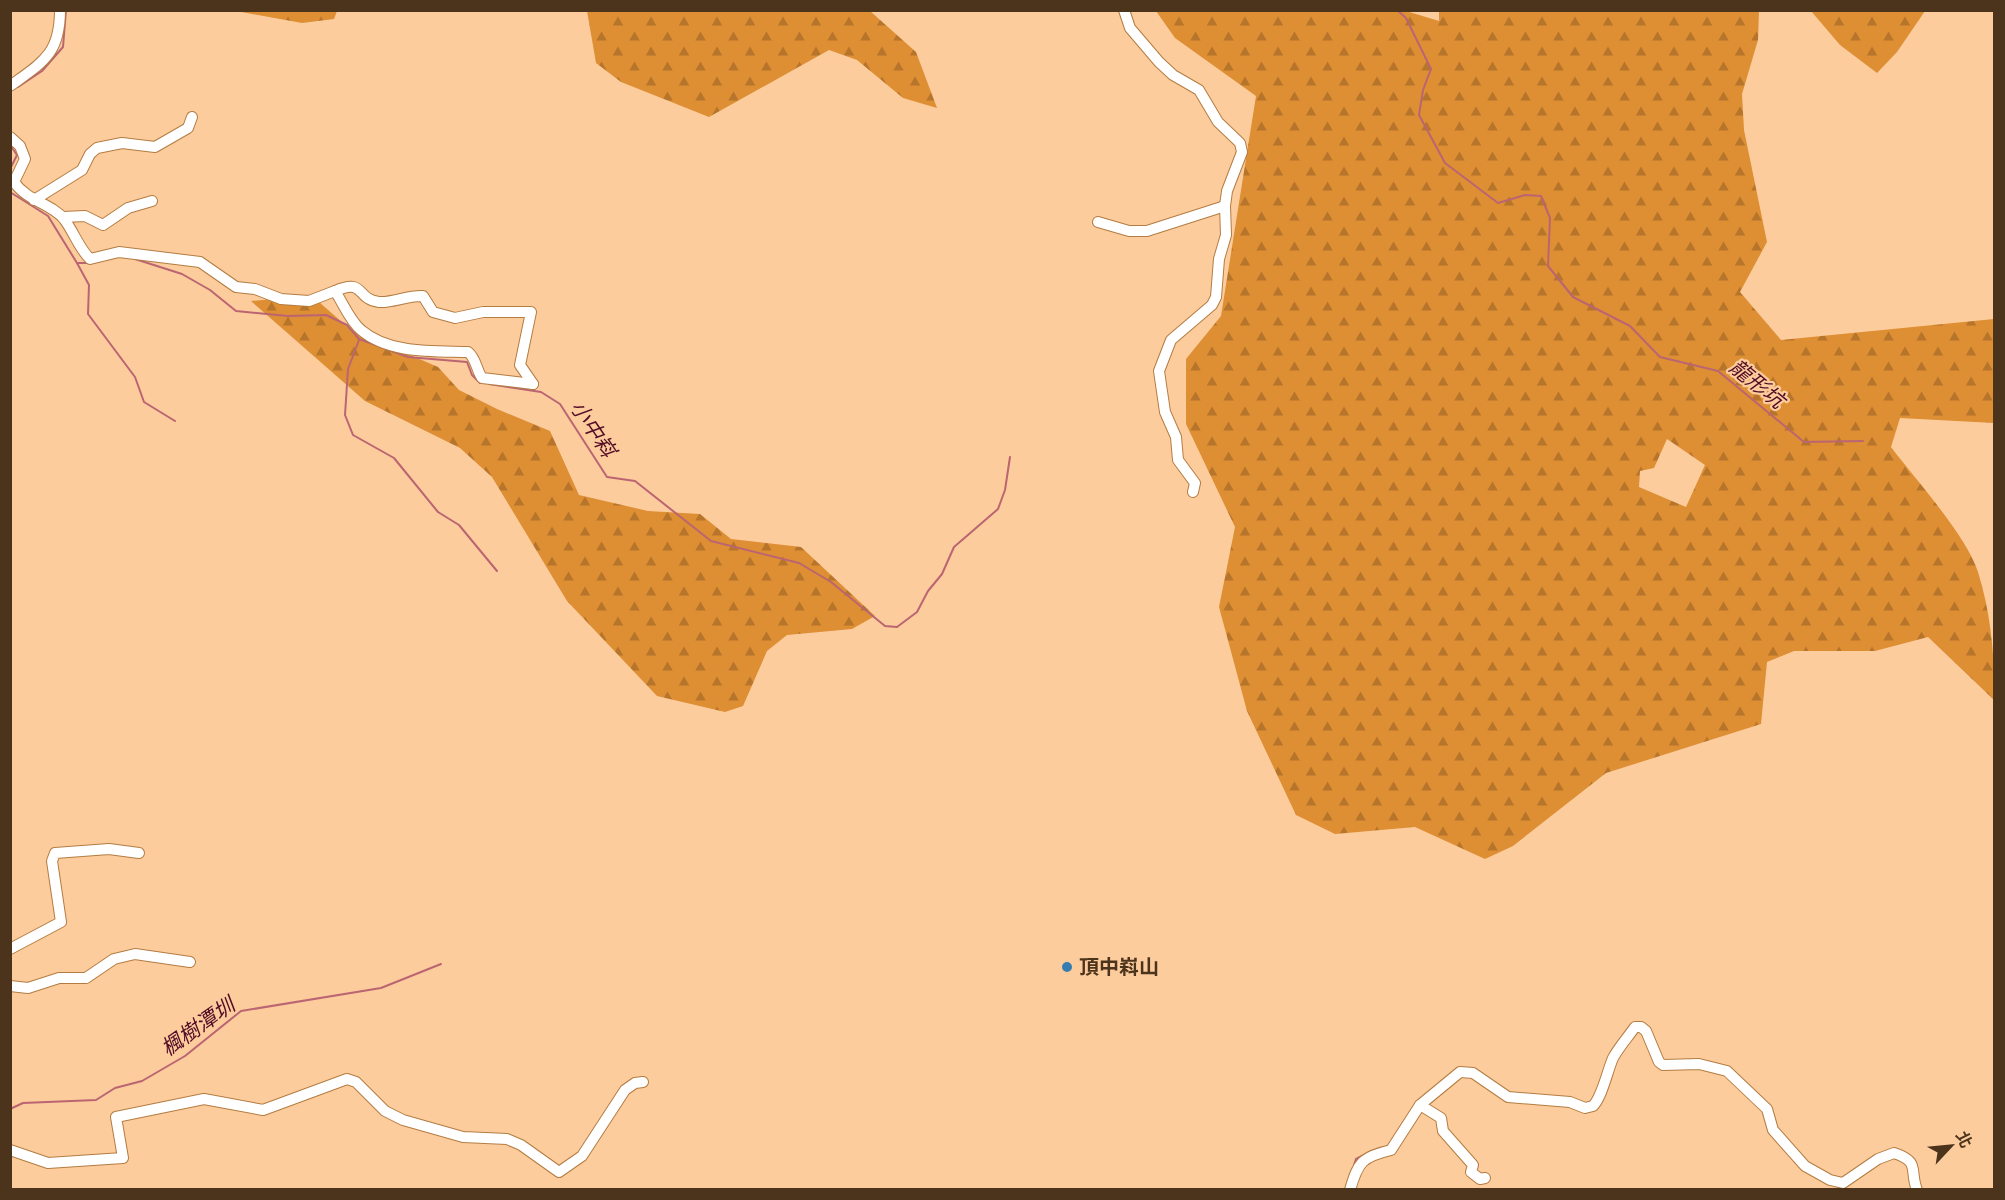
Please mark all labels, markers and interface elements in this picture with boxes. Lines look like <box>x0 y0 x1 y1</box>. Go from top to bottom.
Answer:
water label: 龍形坑 <box>1724 353 1793 416</box>
water label: 小中嵙 <box>565 395 623 464</box>
place label: 頂中嵙山 <box>1079 954 1159 980</box>
marker: 頂中嵙山 <box>1060 960 1074 974</box>
water label: 楓樹潭圳 <box>156 990 242 1062</box>
north arrow <box>1921 1116 1981 1176</box>
text: 北 <box>1951 1128 1977 1151</box>

